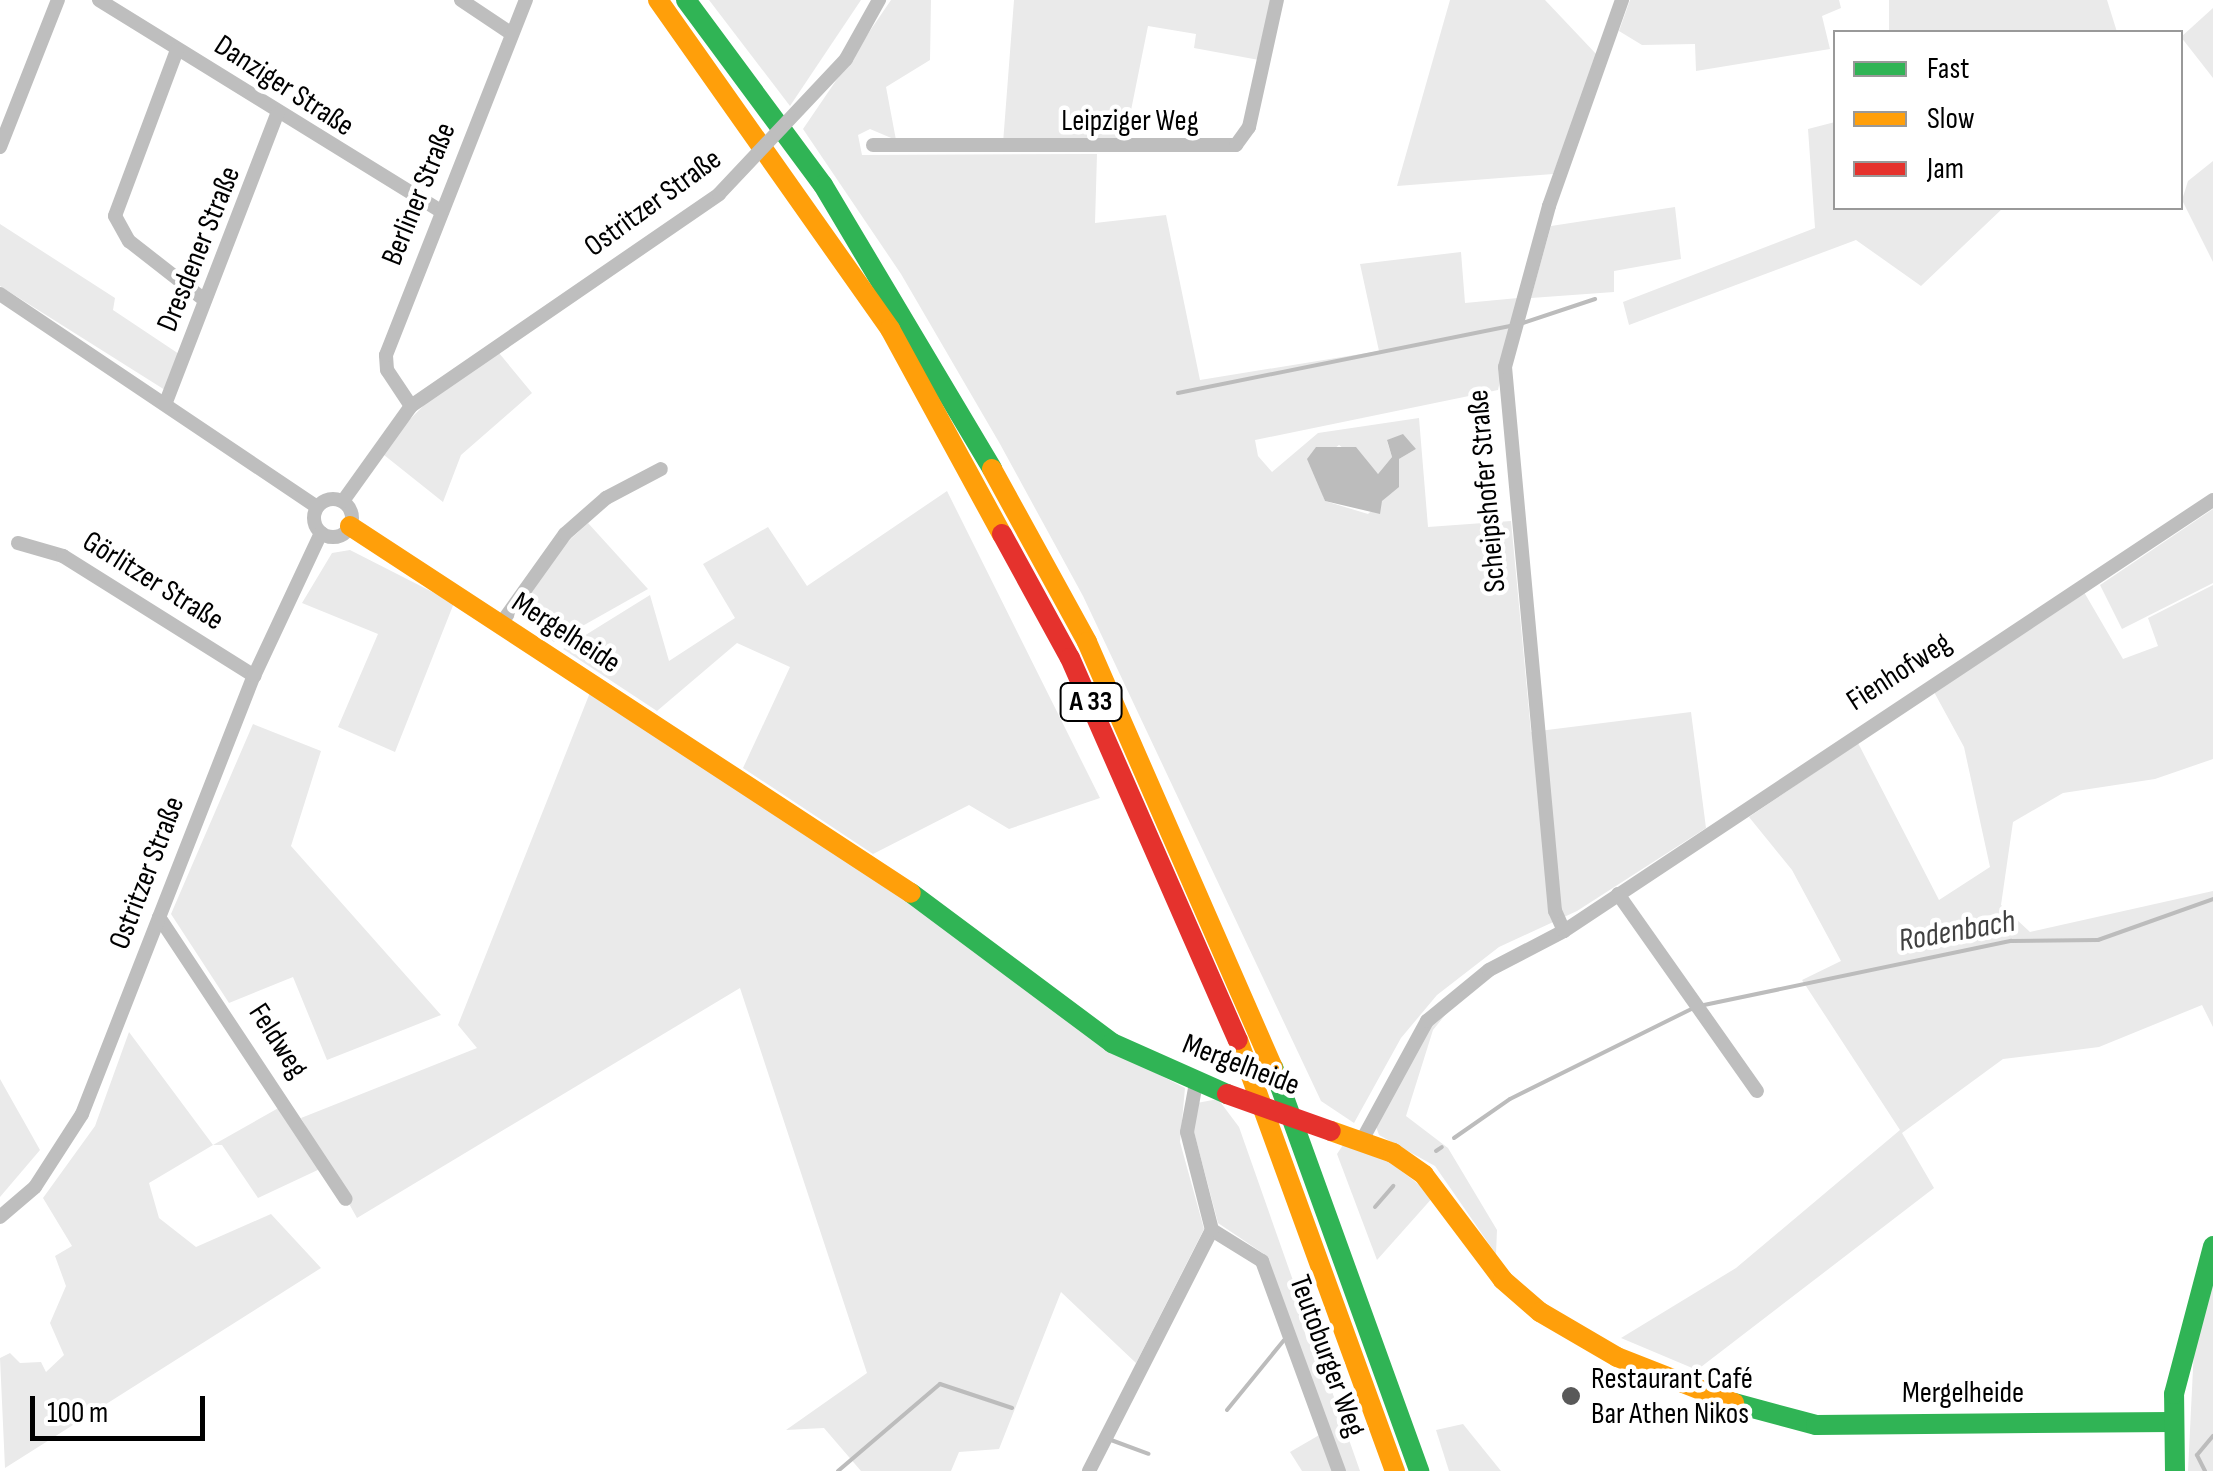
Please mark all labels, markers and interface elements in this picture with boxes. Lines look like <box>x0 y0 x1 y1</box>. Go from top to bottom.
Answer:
street label: Danziger Straße <box>208 28 360 144</box>
legend <box>1833 30 2183 210</box>
text: Fast <box>1927 51 1969 87</box>
text: Slow <box>1927 101 1975 137</box>
street label: Leipziger Weg <box>1061 103 1199 139</box>
street label: Berliner Straße <box>374 118 464 270</box>
street label: Ostritzer Straße <box>578 141 728 265</box>
text: Jam <box>1927 151 1964 187</box>
street label: Dresdener Straße <box>150 161 248 337</box>
street label: Scheipshofer Straße <box>1460 388 1514 594</box>
street label: Görlitzer Straße <box>76 524 230 638</box>
street label: Mergelheide <box>505 585 627 681</box>
street label: Fienhofweg <box>1840 625 1958 719</box>
road number: A 33 <box>1058 679 1124 725</box>
street label: Ostritzer Straße <box>101 792 193 954</box>
water label: Rodenbach <box>1896 903 2018 961</box>
street label: Feldweg <box>241 997 315 1085</box>
street label: Mergelheide <box>1177 1026 1305 1104</box>
street label: Teutoburger Weg <box>1281 1270 1373 1442</box>
place label: Restaurant Café Bar Athen Nikos <box>1591 1361 1753 1432</box>
street label: Mergelheide <box>1902 1375 2024 1411</box>
scale bar <box>35 1376 210 1438</box>
marker: Restaurant Café Bar Athen Nikos <box>1560 1385 1582 1407</box>
text: 100 m <box>47 1395 108 1431</box>

